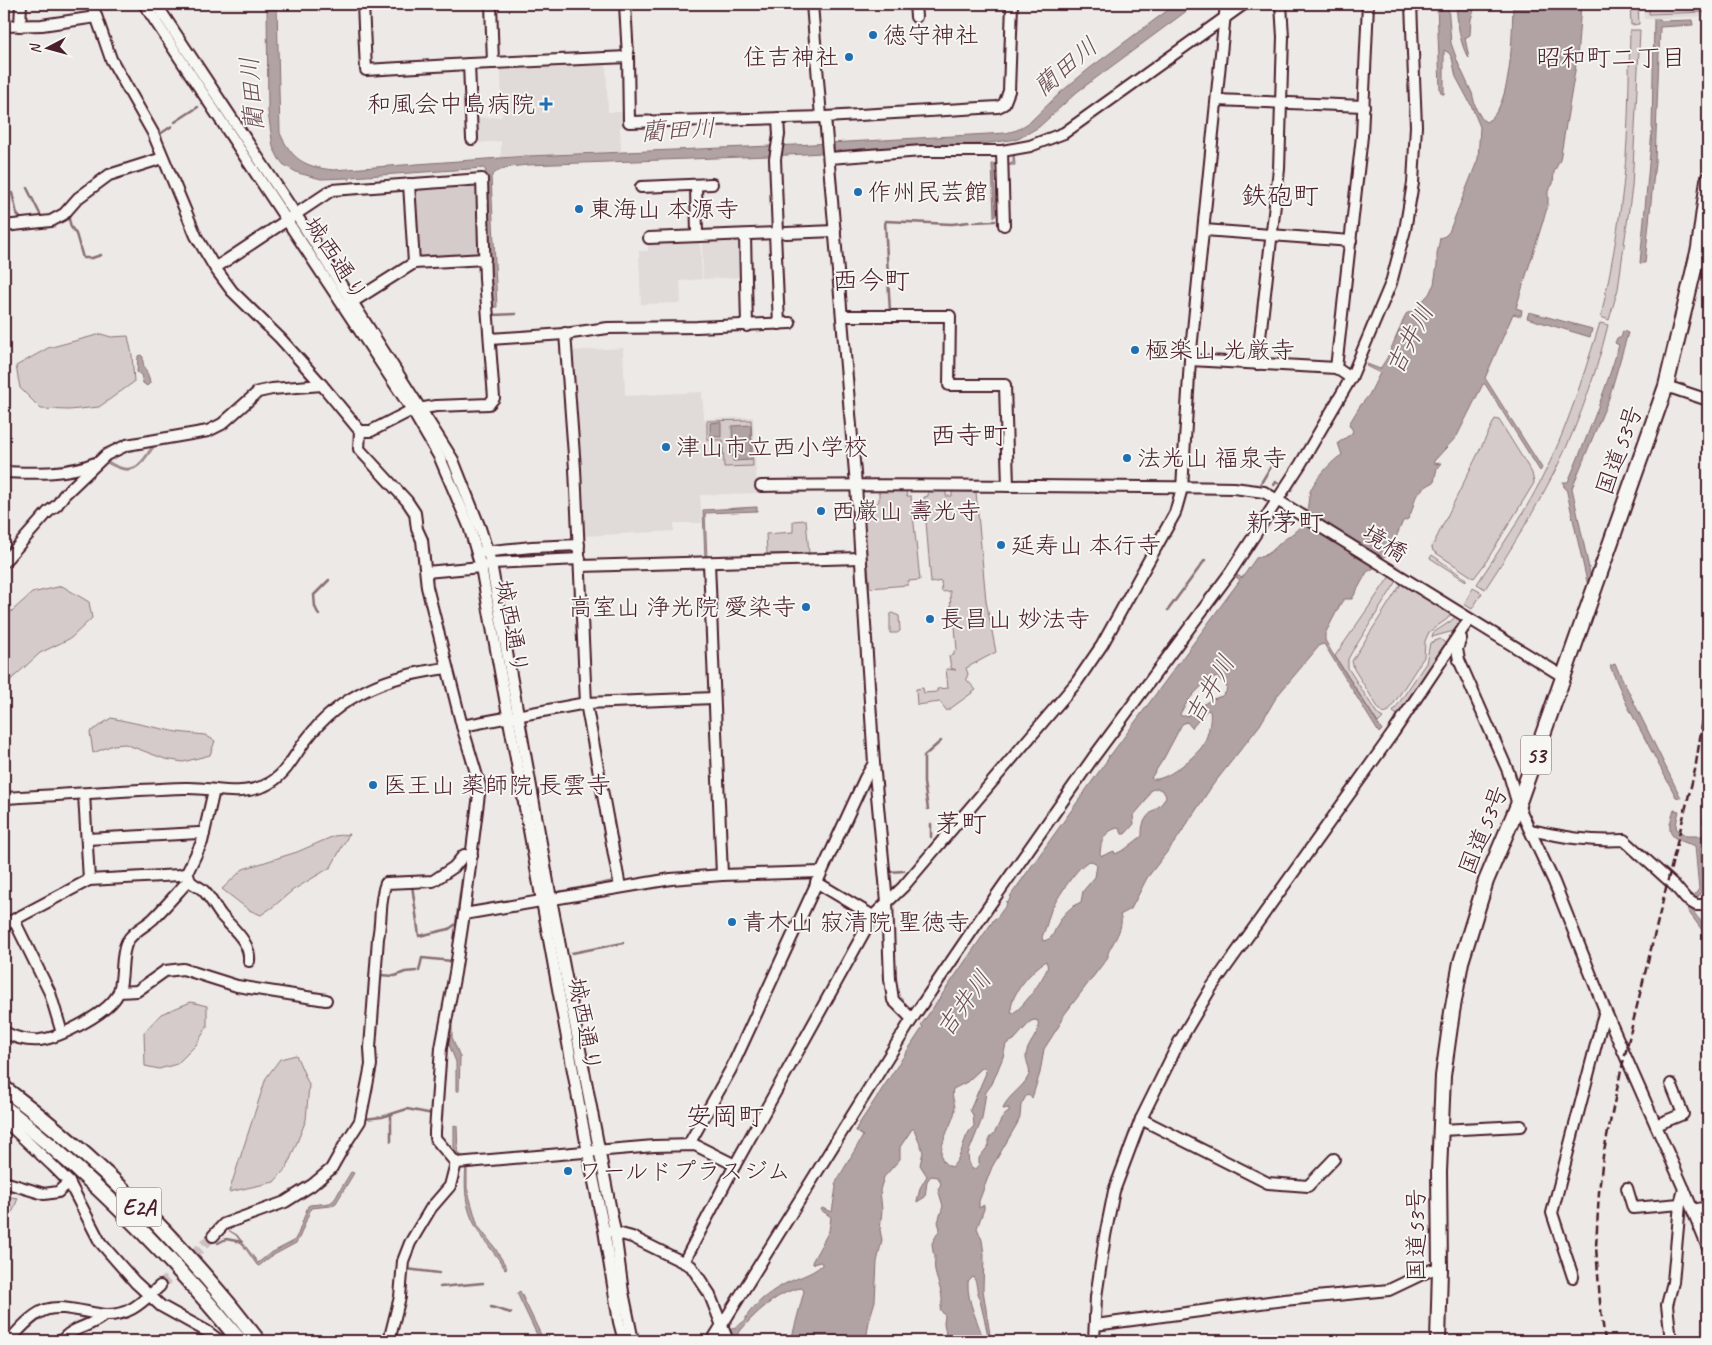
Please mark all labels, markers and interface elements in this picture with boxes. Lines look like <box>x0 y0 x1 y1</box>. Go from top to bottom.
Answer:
place label: 徳守神社 <box>883 20 979 50</box>
north arrow <box>22 22 72 72</box>
marker: 徳守神社 <box>867 29 879 41</box>
water label: 藺田川 <box>1027 30 1105 103</box>
text: N <box>26 42 44 55</box>
place label: 住吉神社 <box>743 42 839 72</box>
district label: 昭和町二丁目 <box>1536 42 1686 74</box>
marker: 住吉神社 <box>843 51 855 63</box>
water label: 藺田川 <box>233 55 271 132</box>
place label: 和風会中島病院 <box>367 89 535 119</box>
marker: 和風会中島病院 <box>539 97 553 111</box>
water label: 藺田川 <box>640 112 716 148</box>
place label: 作州民芸館 <box>868 177 988 207</box>
district label: 鉄砲町 <box>1241 179 1319 212</box>
marker: 作州民芸館 <box>852 186 864 198</box>
place label: 東海山 本源寺 <box>589 194 739 224</box>
marker: 東海山 本源寺 <box>573 203 585 215</box>
street label: 城西通り <box>297 211 375 307</box>
district label: 西今町 <box>832 264 910 297</box>
water label: 吉井川 <box>1379 299 1441 380</box>
place label: 極楽山 光厳寺 <box>1145 335 1295 365</box>
marker: 極楽山 光厳寺 <box>1129 344 1141 356</box>
street label: 国道53号 <box>1589 401 1649 499</box>
district label: 西寺町 <box>930 419 1008 452</box>
place label: 津山市立西小学校 <box>676 432 868 462</box>
marker: 津山市立西小学校 <box>660 441 672 453</box>
place label: 法光山 福泉寺 <box>1137 443 1287 473</box>
marker: 法光山 福泉寺 <box>1121 452 1133 464</box>
place label: 西巌山 壽光寺 <box>831 496 981 526</box>
marker: 西巌山 壽光寺 <box>815 505 827 517</box>
district label: 新茅町 <box>1246 506 1324 539</box>
street label: 境橋 <box>1357 518 1413 568</box>
place label: 延寿山 本行寺 <box>1011 530 1161 560</box>
marker: 延寿山 本行寺 <box>995 539 1007 551</box>
street label: 城西通り <box>489 577 535 677</box>
place label: 高室山 浄光院 愛染寺 <box>568 592 796 622</box>
marker: 高室山 浄光院 愛染寺 <box>800 601 812 613</box>
place label: 長昌山 妙法寺 <box>940 604 1090 634</box>
marker: 長昌山 妙法寺 <box>924 613 936 625</box>
water label: 吉井川 <box>1177 649 1242 730</box>
road number: 53 <box>1521 736 1551 774</box>
place label: 医王山 薬師院 長雲寺 <box>383 770 611 800</box>
marker: 医王山 薬師院 長雲寺 <box>367 779 379 791</box>
street label: 国道53号 <box>1452 781 1514 879</box>
district label: 茅町 <box>935 807 987 840</box>
place label: 青木山 寂清院 聖徳寺 <box>742 907 970 937</box>
marker: 青木山 寂清院 聖徳寺 <box>726 916 738 928</box>
water label: 吉井川 <box>929 964 999 1043</box>
street label: 城西通り <box>562 975 608 1075</box>
district label: 安岡町 <box>686 1100 764 1133</box>
place label: ワールドプラスジム <box>578 1156 791 1186</box>
marker: ワールドプラスジム <box>562 1165 574 1177</box>
road number: E2A <box>116 1188 162 1226</box>
street label: 国道53号 <box>1401 1188 1431 1282</box>

